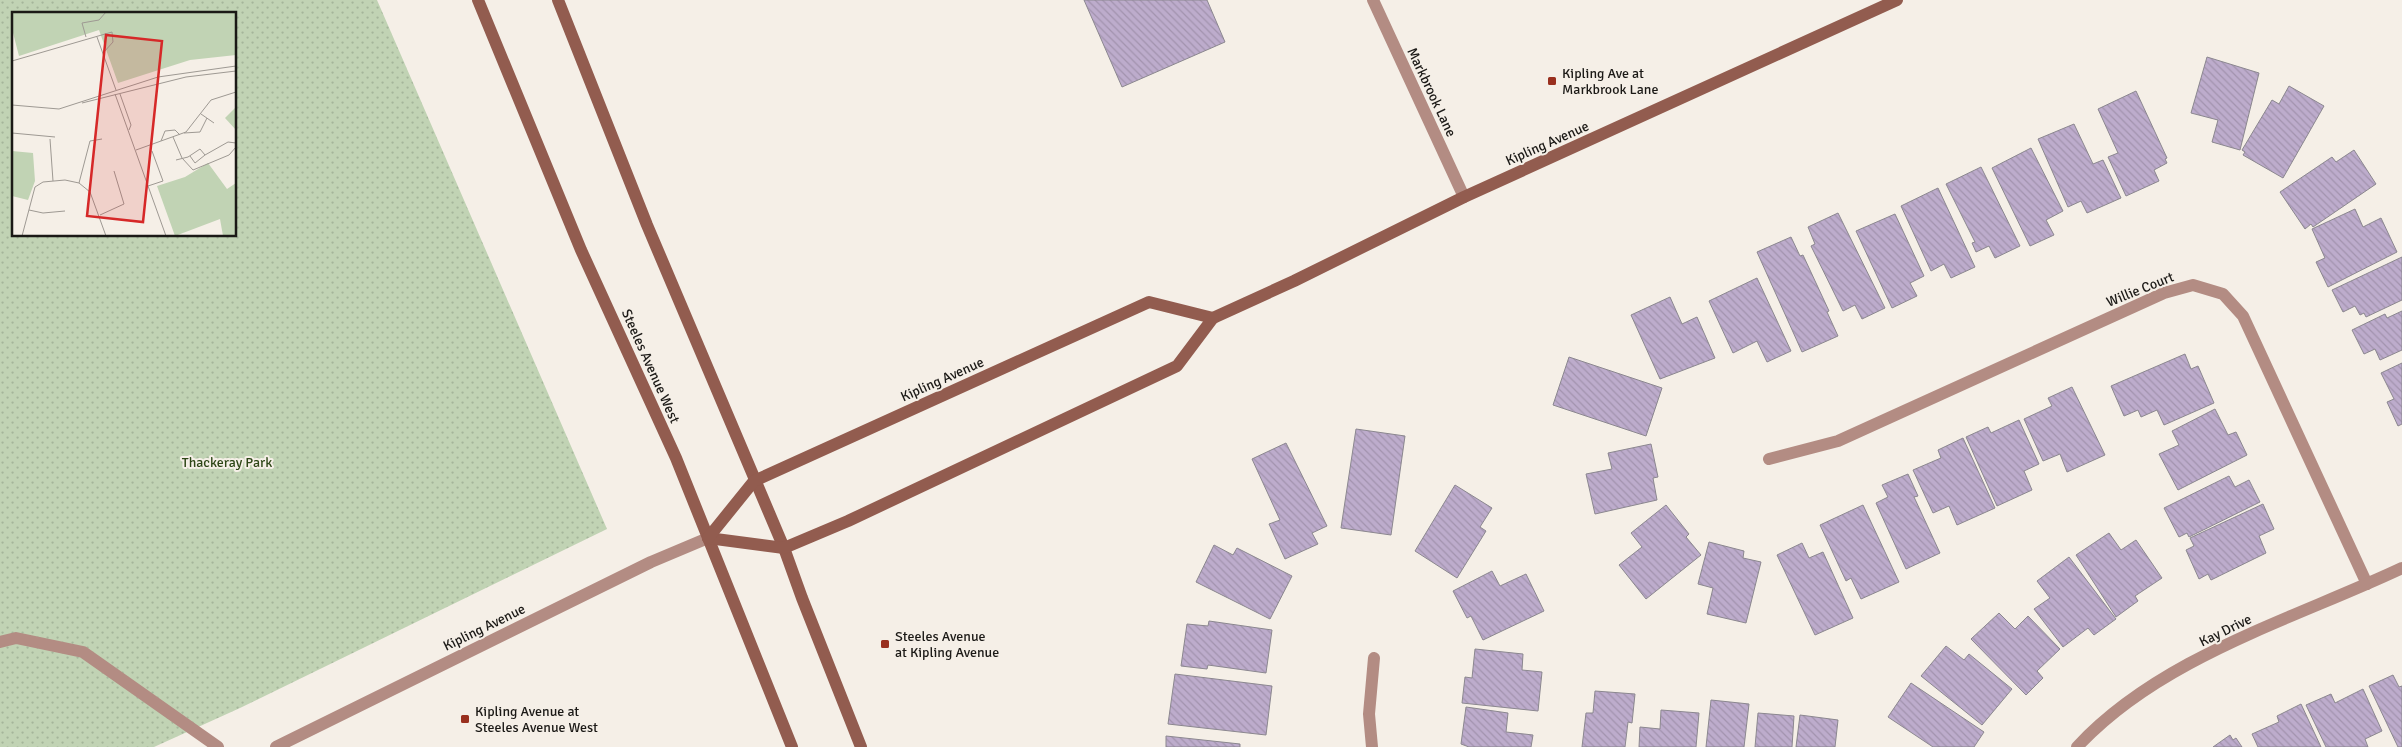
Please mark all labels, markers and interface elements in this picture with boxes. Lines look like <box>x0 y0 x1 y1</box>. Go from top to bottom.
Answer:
inset map <box>12 12 236 236</box>
street label: Markbrook Lane <box>1403 45 1460 139</box>
place label: Kipling Ave at Markbrook Lane <box>1562 65 1658 98</box>
marker: Kipling Ave at Markbrook Lane <box>1546 75 1558 87</box>
street label: Kipling Avenue <box>1503 118 1591 169</box>
street label: Willie Court <box>2104 268 2176 311</box>
street label: Steeles Avenue West <box>618 307 683 426</box>
street label: Kipling Avenue <box>898 354 986 405</box>
park label: Thackeray Park <box>182 454 272 471</box>
street label: Kipling Avenue <box>440 600 528 655</box>
street label: Kay Drive <box>2196 610 2254 650</box>
place label: Steeles Avenue at Kipling Avenue <box>895 628 999 661</box>
marker: Steeles Avenue at Kipling Avenue <box>879 638 891 650</box>
place label: Kipling Avenue at Steeles Avenue West <box>475 703 598 736</box>
marker: Kipling Avenue at Steeles Avenue West <box>459 713 471 725</box>

